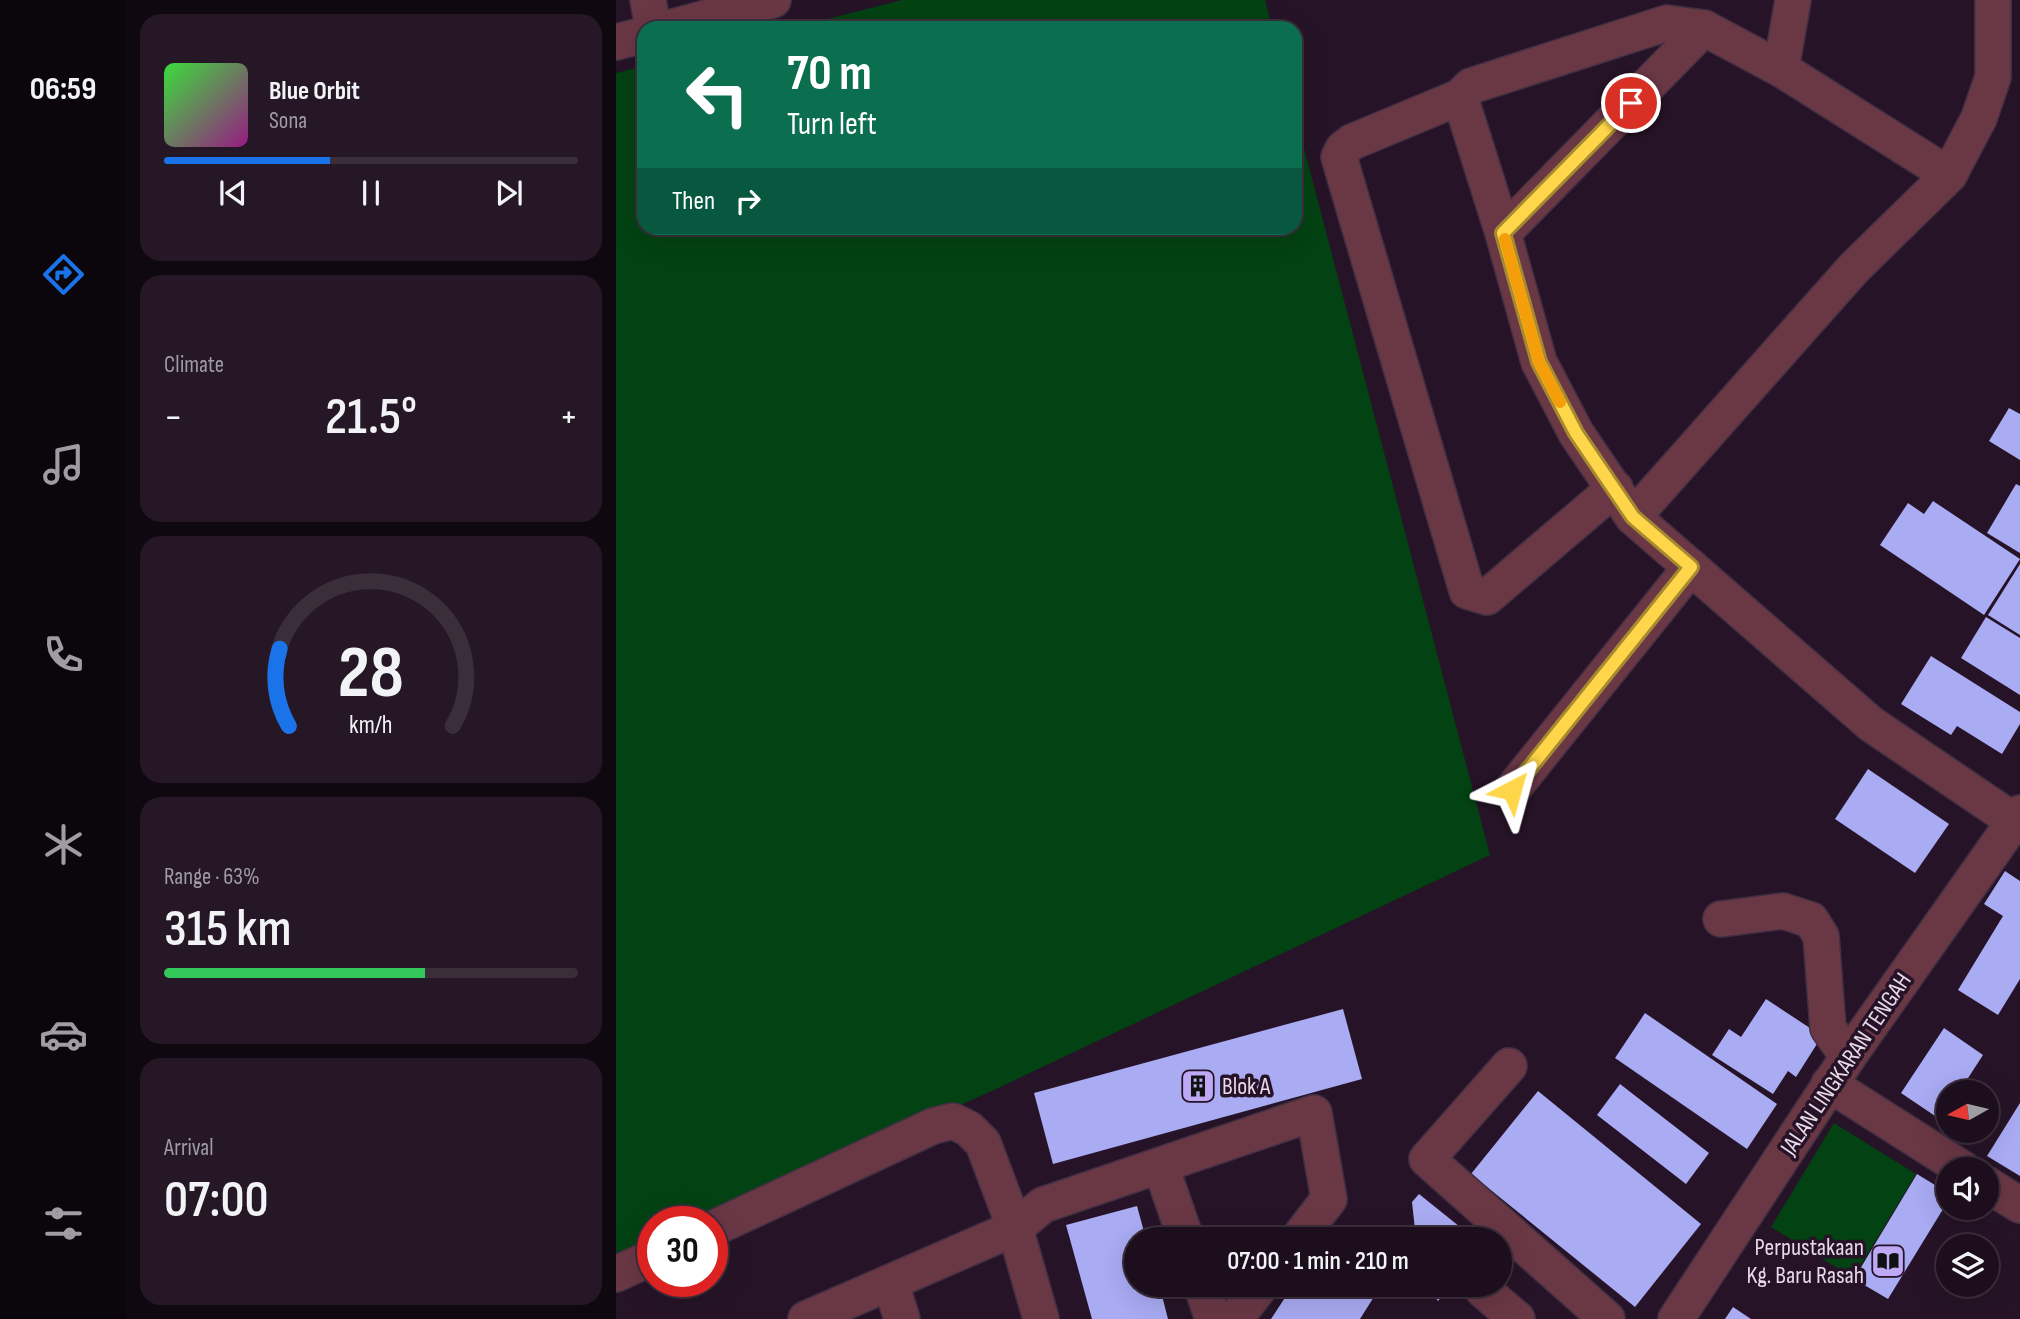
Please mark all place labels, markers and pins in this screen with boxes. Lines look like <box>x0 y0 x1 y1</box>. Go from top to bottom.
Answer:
pin <box>1601 73 1661 133</box>
building icon: Blok A <box>1179 1067 1217 1105</box>
place label: Blok A <box>1222 1072 1271 1101</box>
place label: Perpustakaan Kg. Baru Rasah <box>1747 1233 1864 1290</box>
library icon: Perpustakaan Kg. Baru Rasah <box>1869 1242 1907 1280</box>

